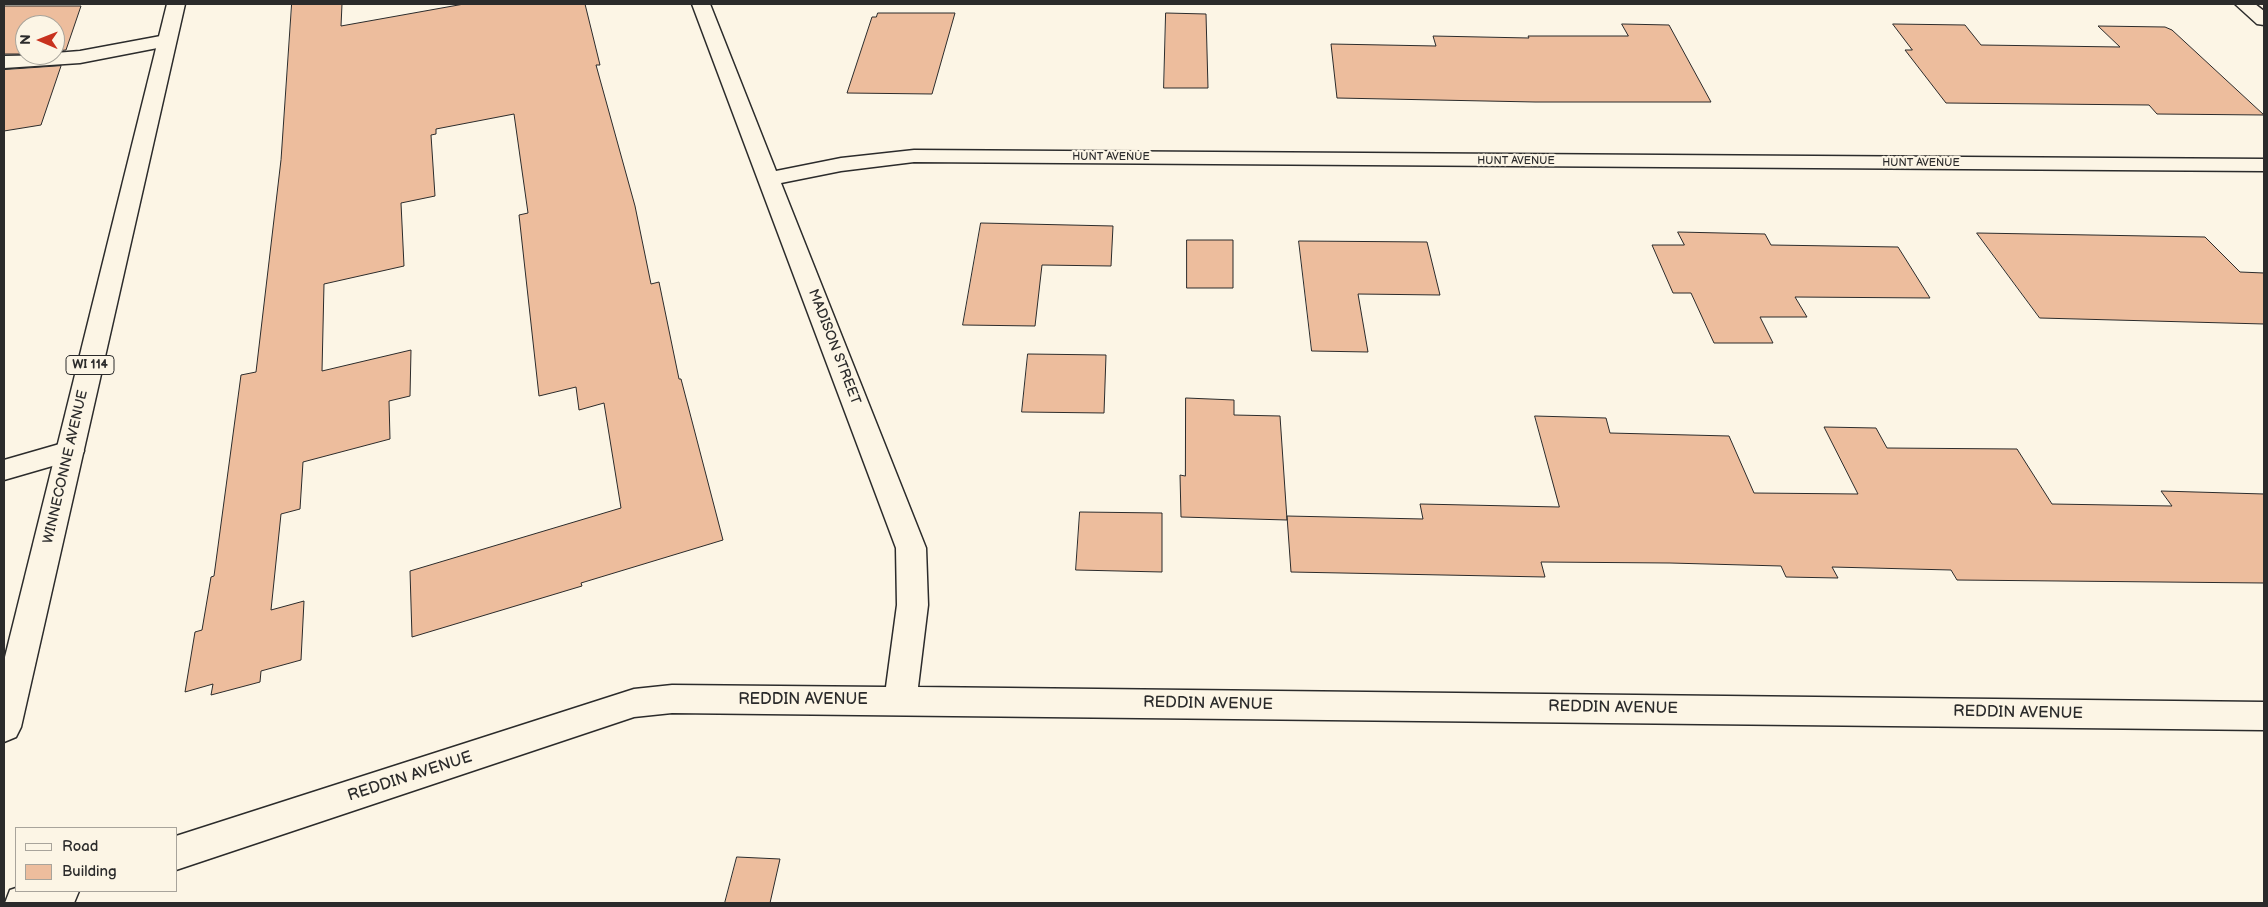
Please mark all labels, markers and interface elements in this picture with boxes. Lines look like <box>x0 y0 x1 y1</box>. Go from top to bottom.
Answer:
north arrow <box>15 15 65 65</box>
text: N <box>17 34 34 45</box>
street label: HUNT AVENUE <box>1072 150 1150 164</box>
street label: HUNT AVENUE <box>1477 154 1555 168</box>
street label: HUNT AVENUE <box>1882 156 1960 170</box>
street label: MADISON STREET <box>804 287 864 407</box>
road number: WI 114 <box>66 356 114 374</box>
street label: WINNECONNE AVENUE <box>40 389 92 545</box>
street label: REDDIN AVENUE <box>738 690 868 710</box>
street label: REDDIN AVENUE <box>1143 693 1273 715</box>
street label: REDDIN AVENUE <box>1548 697 1678 719</box>
street label: REDDIN AVENUE <box>1953 702 2083 724</box>
street label: REDDIN AVENUE <box>345 748 475 806</box>
legend <box>15 827 178 892</box>
text: Road <box>62 837 98 856</box>
text: Building <box>62 862 117 881</box>

